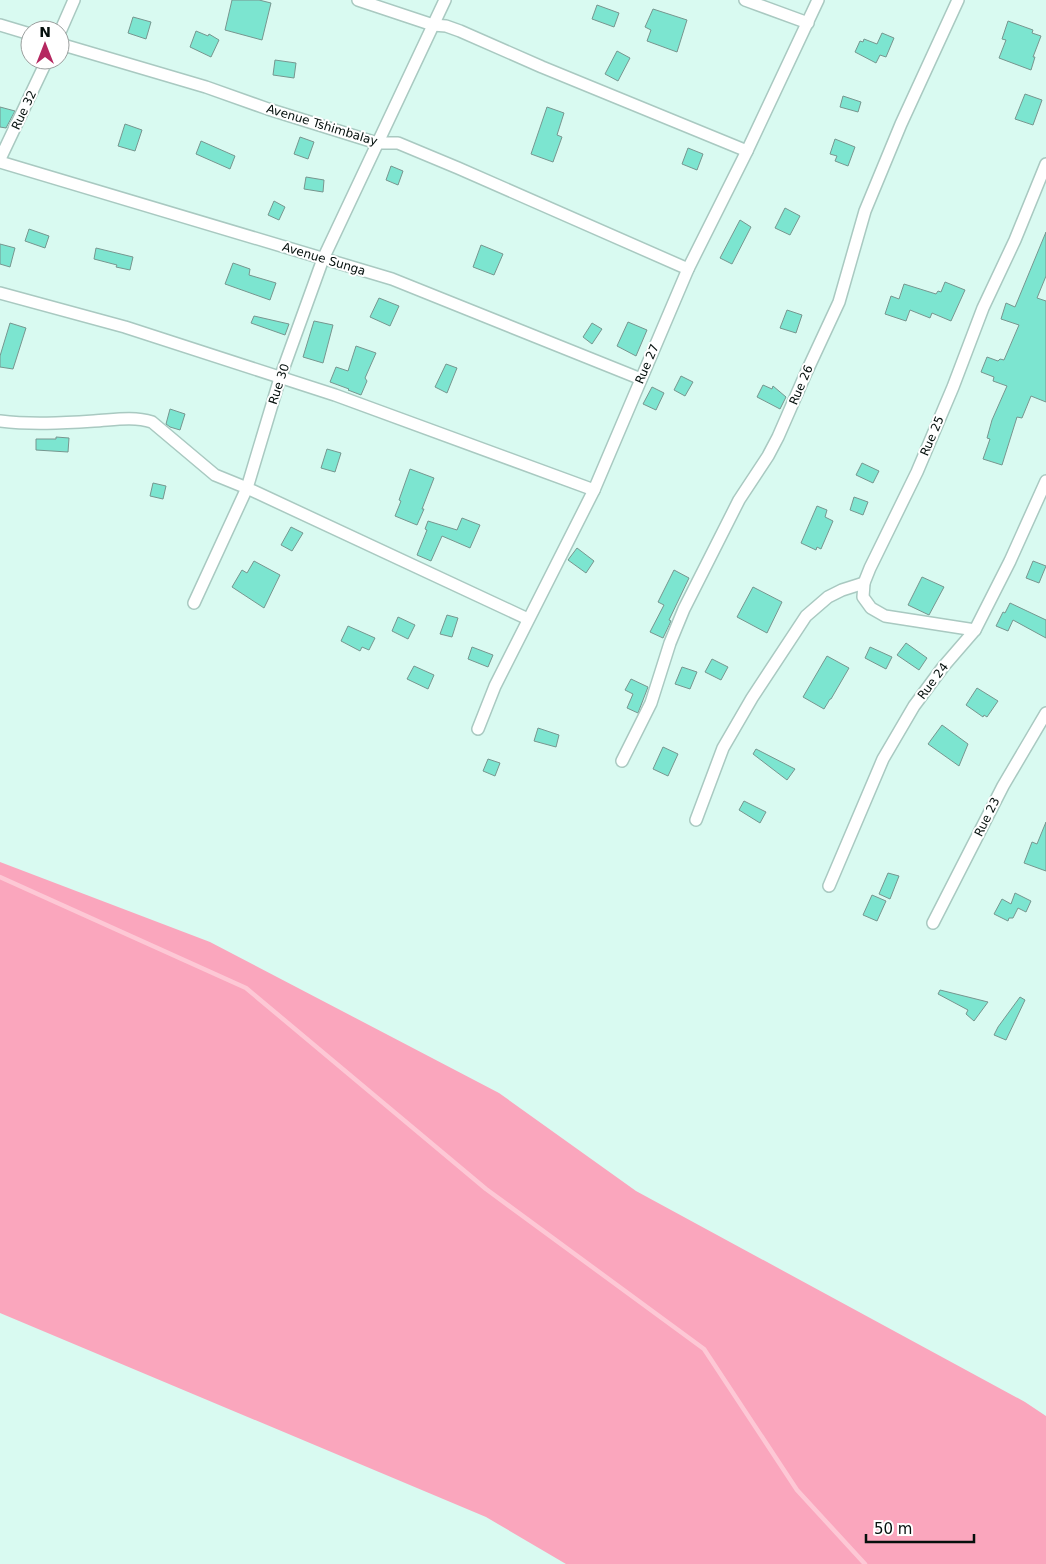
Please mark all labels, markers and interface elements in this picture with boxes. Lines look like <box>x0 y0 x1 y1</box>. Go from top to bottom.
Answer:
north arrow <box>20 20 70 70</box>
text: N <box>39 24 51 40</box>
street label: Rue 32 <box>9 88 39 132</box>
street label: Avenue Tshimbalay <box>265 101 379 149</box>
street label: Avenue Sunga <box>281 240 367 278</box>
street label: Rue 27 <box>632 342 662 386</box>
street label: Rue 30 <box>266 362 292 406</box>
street label: Rue 26 <box>786 363 816 407</box>
street label: Rue 25 <box>917 414 947 458</box>
street label: Rue 24 <box>915 660 951 702</box>
street label: Rue 23 <box>972 795 1002 839</box>
scale bar <box>866 1512 974 1544</box>
text: 50 m <box>874 1520 912 1538</box>

